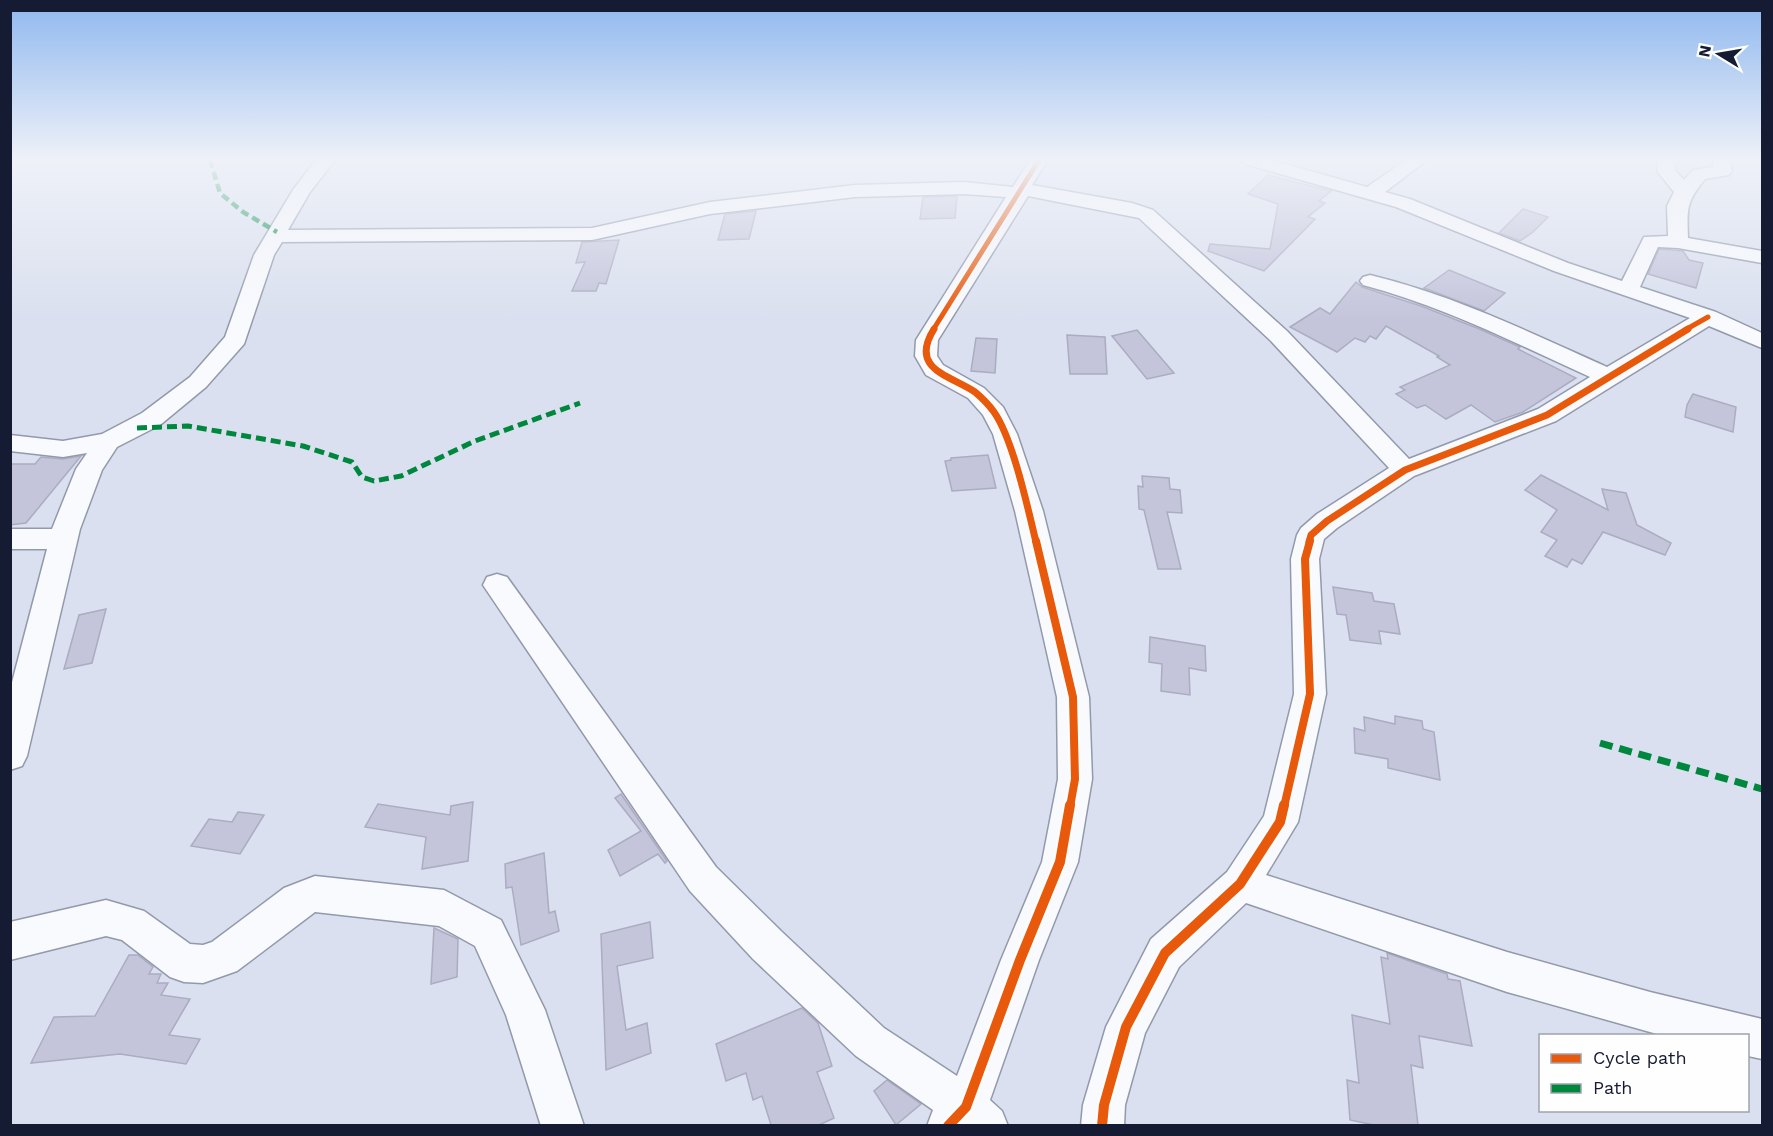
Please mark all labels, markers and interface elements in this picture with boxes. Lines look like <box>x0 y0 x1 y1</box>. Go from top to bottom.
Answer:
north arrow <box>1689 24 1749 84</box>
text: N <box>1694 44 1715 59</box>
legend <box>1539 1034 1749 1112</box>
text: Cycle path <box>1593 1047 1687 1068</box>
text: Path <box>1593 1077 1633 1098</box>

